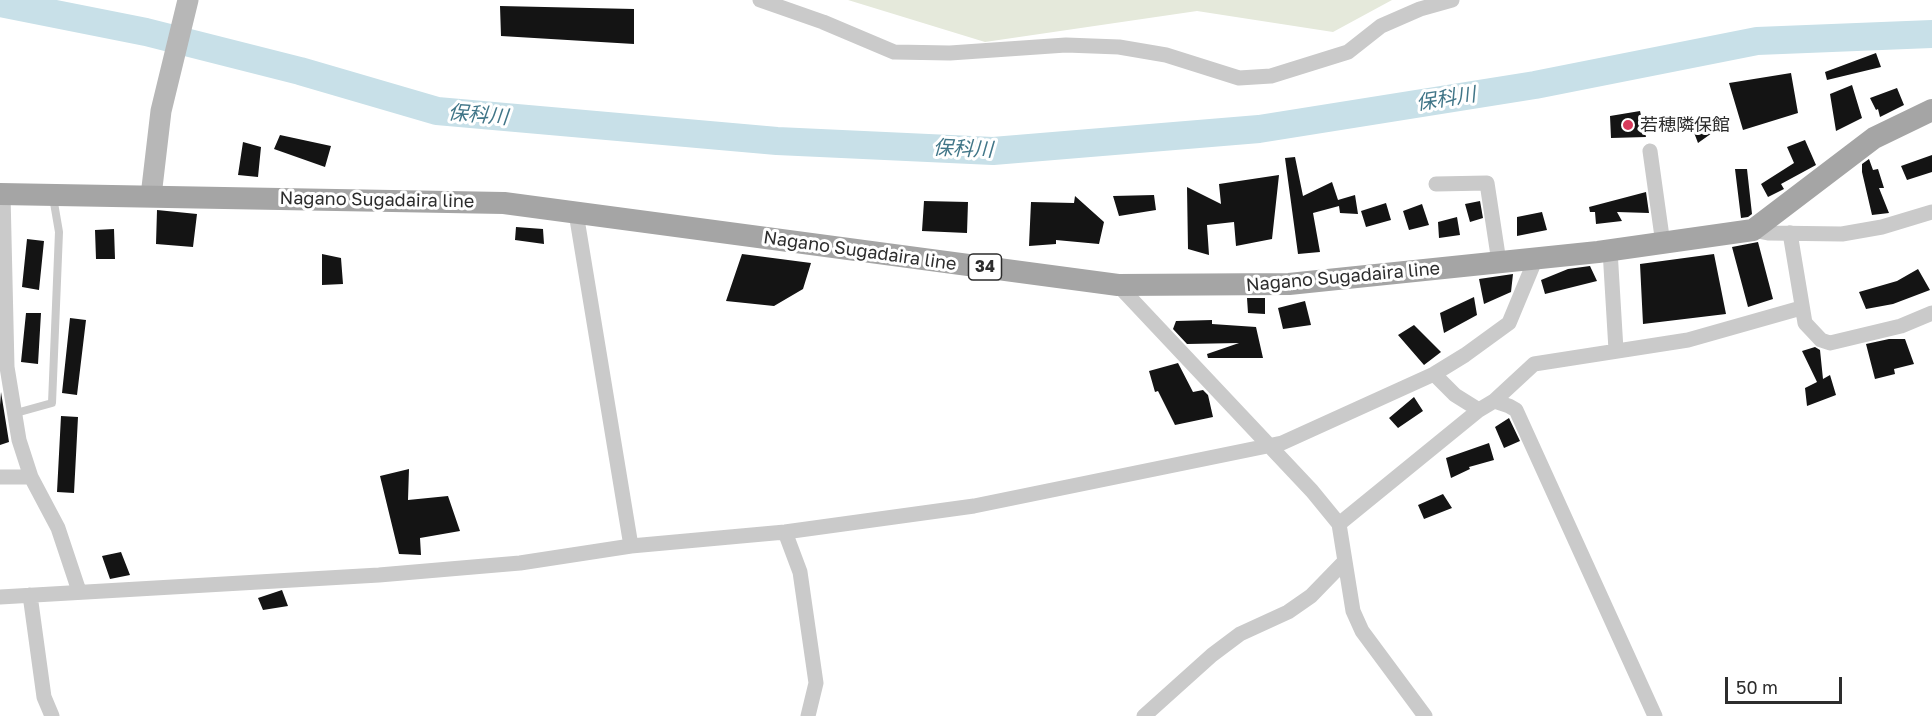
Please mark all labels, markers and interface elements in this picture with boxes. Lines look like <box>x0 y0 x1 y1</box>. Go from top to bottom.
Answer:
water label: 保科川 <box>1414 82 1478 116</box>
water label: 保科川 <box>447 100 509 130</box>
place label: 若穂隣保館 <box>1640 114 1730 136</box>
marker: 若穂隣保館 <box>1621 118 1635 132</box>
water label: 保科川 <box>933 136 993 162</box>
street label: Nagano Sugadaira line <box>279 188 475 212</box>
street label: Nagano Sugadaira line <box>762 227 958 275</box>
road number: 34 <box>968 254 1002 280</box>
street label: Nagano Sugadaira line <box>1245 258 1441 296</box>
scale bar <box>1728 665 1845 703</box>
text: 50 m <box>1736 676 1778 698</box>

